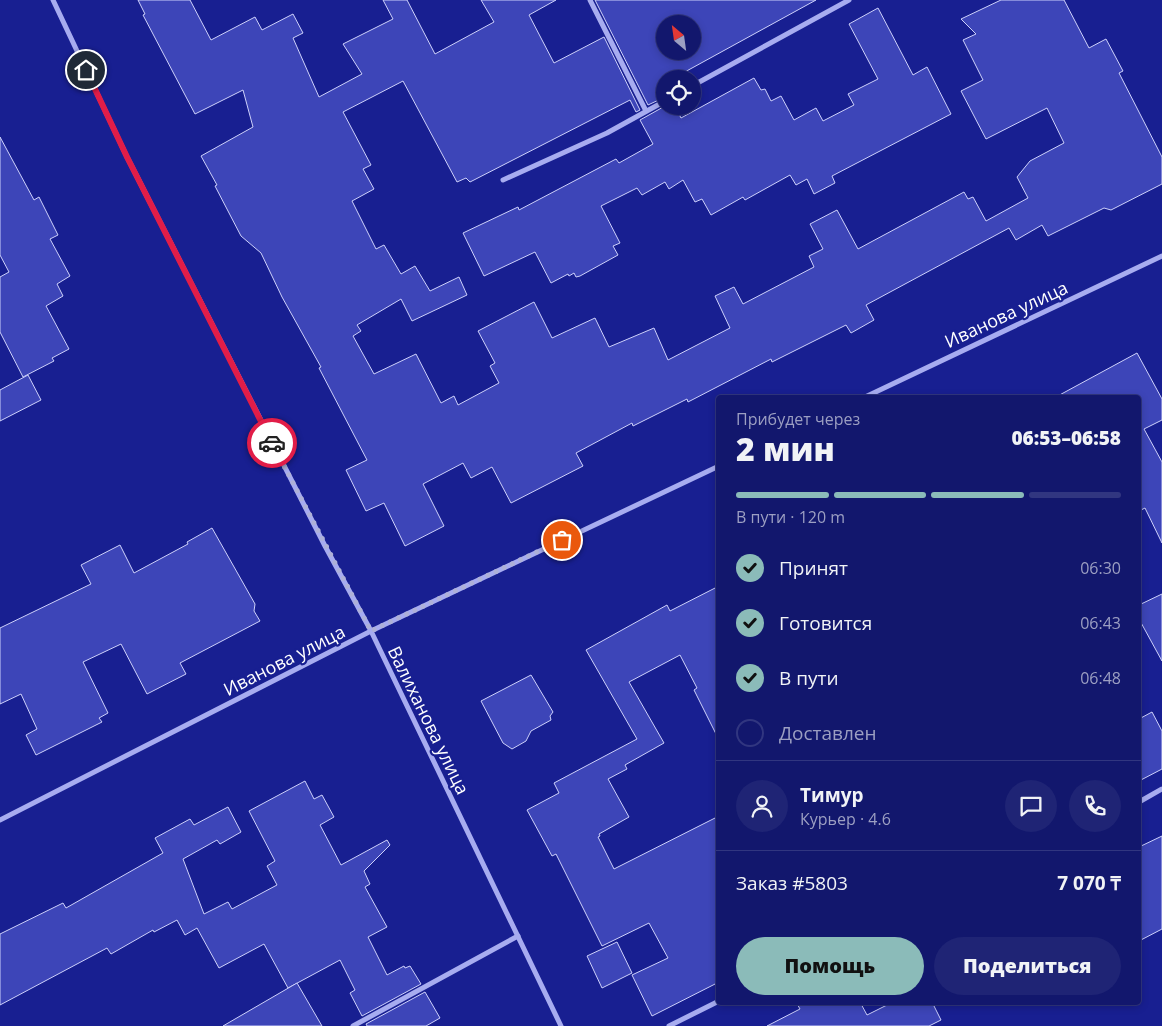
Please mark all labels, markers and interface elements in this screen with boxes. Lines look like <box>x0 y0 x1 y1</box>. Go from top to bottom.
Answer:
north arrow <box>656 15 701 60</box>
map controls <box>656 15 701 115</box>
pin <box>65 49 107 91</box>
icon: home <box>72 56 100 84</box>
button: locate <box>656 70 701 115</box>
street label: Иванова улица <box>941 275 1071 353</box>
text: Прибудет через <box>736 408 860 430</box>
courier <box>247 418 297 468</box>
text: 06:53–06:58 <box>1011 425 1121 451</box>
text: 2 мин <box>736 427 835 470</box>
icon: car <box>258 429 286 457</box>
text: В пути · 120 m <box>736 506 845 528</box>
pin <box>541 519 583 561</box>
icon: bag <box>548 526 576 554</box>
icon: check <box>736 554 764 582</box>
text: Принят <box>779 555 848 581</box>
text: 06:30 <box>1080 557 1121 579</box>
icon: check <box>736 609 764 637</box>
text: Готовится <box>779 610 872 636</box>
text: 06:43 <box>1080 612 1121 634</box>
street label: Иванова улица <box>219 619 349 701</box>
street label: Валиханова улица <box>383 642 475 798</box>
icon: check <box>736 664 764 692</box>
text: В пути <box>779 665 839 691</box>
text: 06:48 <box>1080 667 1121 689</box>
text: Доставлен <box>779 720 877 746</box>
button: person <box>736 780 788 832</box>
button: chat <box>1005 780 1057 832</box>
button: phone <box>1069 780 1121 832</box>
text: Тимур <box>800 782 864 808</box>
text: Курьер · 4.6 <box>800 808 891 830</box>
text: Заказ #5803 <box>736 870 848 896</box>
text: 7 070 ₸ <box>1057 870 1121 896</box>
button: Помощь <box>736 937 924 995</box>
button: Поделиться <box>934 937 1121 995</box>

